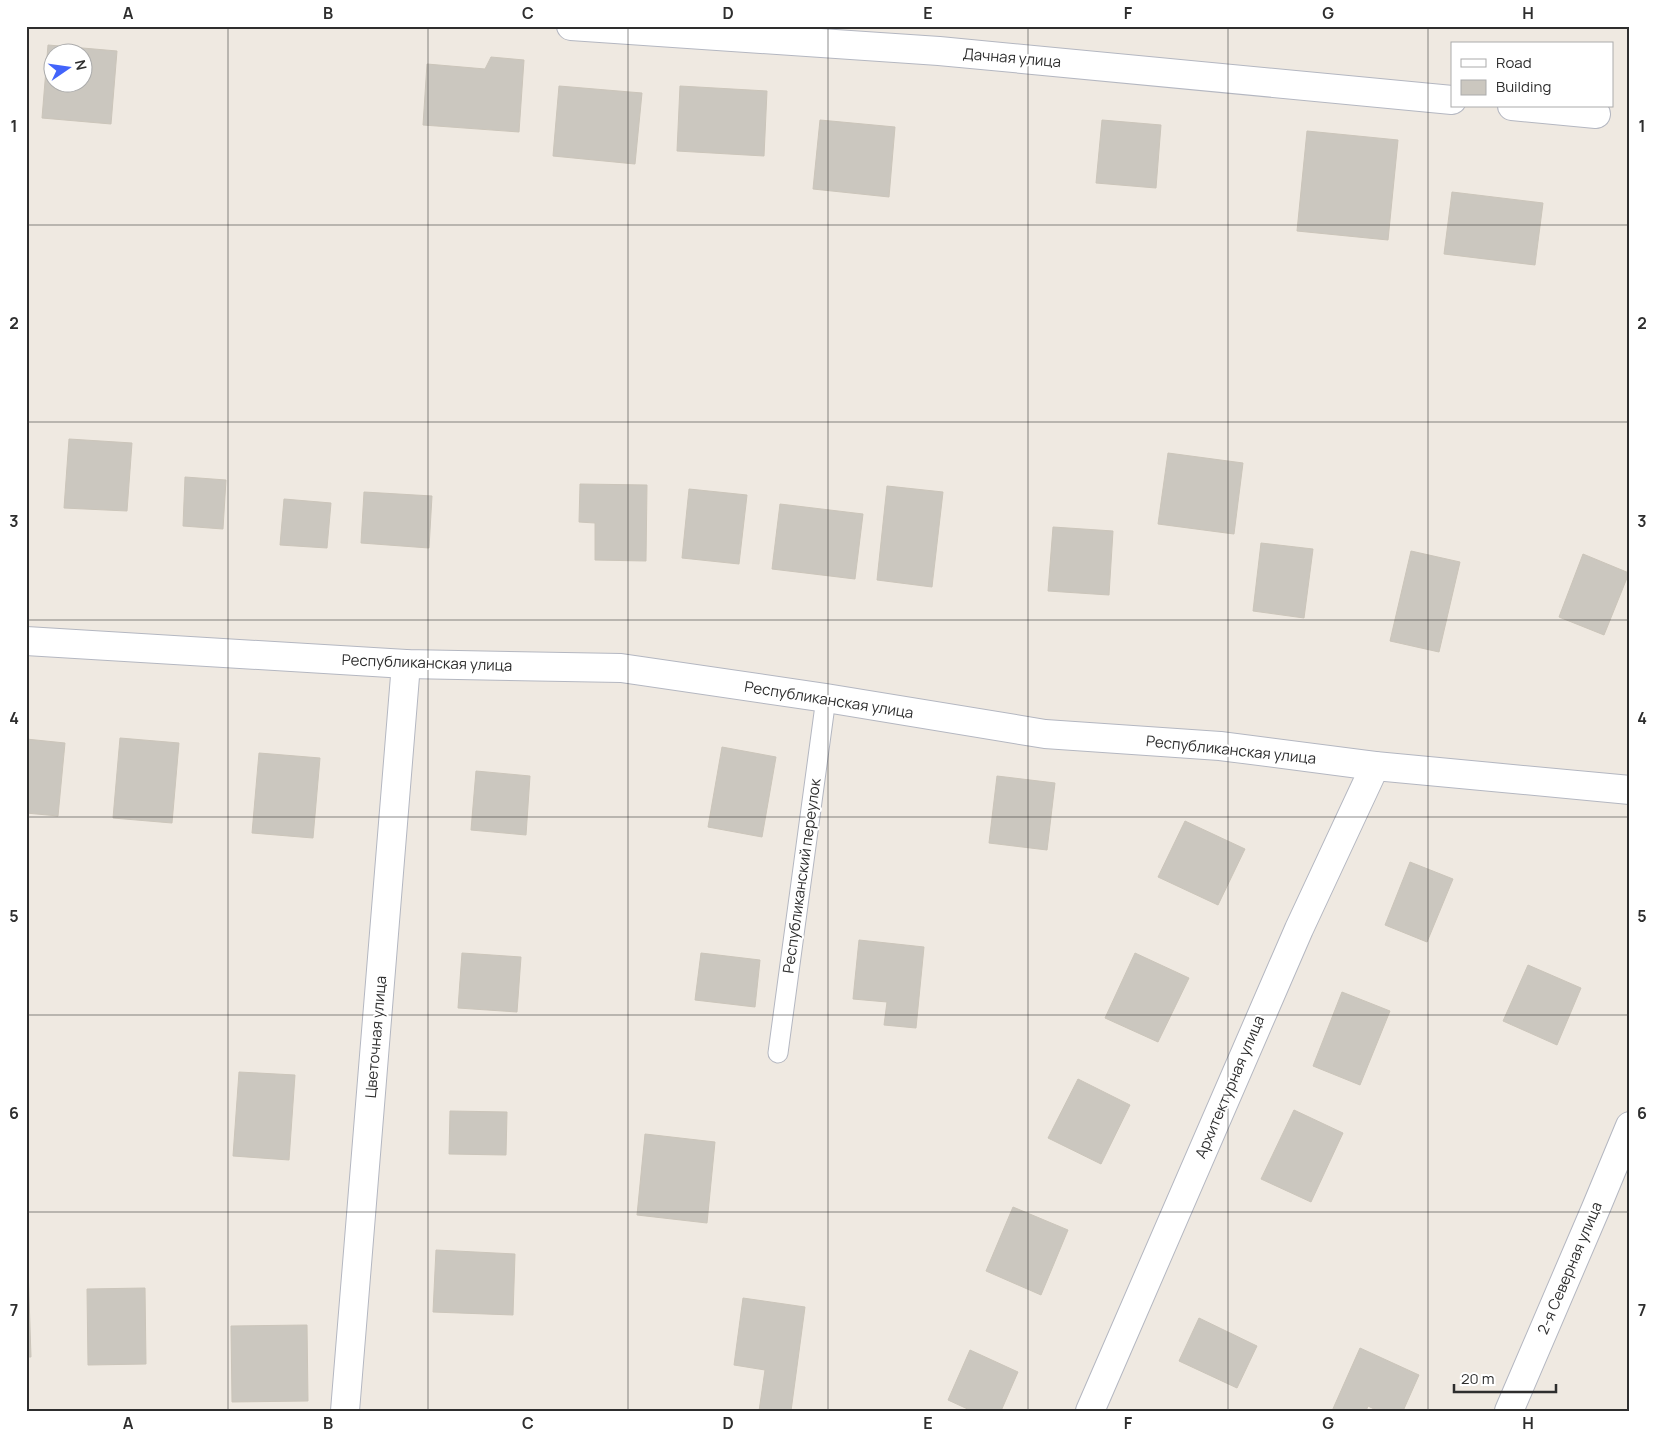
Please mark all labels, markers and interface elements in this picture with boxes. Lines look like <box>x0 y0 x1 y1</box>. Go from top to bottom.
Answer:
text: A <box>123 2 134 24</box>
text: B <box>323 2 333 24</box>
text: C <box>522 2 534 24</box>
text: D <box>722 2 734 24</box>
text: E <box>923 2 933 24</box>
text: F <box>1124 2 1133 24</box>
text: G <box>1322 2 1334 24</box>
text: H <box>1522 2 1534 24</box>
north arrow <box>42 42 92 92</box>
legend <box>1451 42 1614 108</box>
street label: Дачная улица <box>962 43 1062 72</box>
text: Road <box>1496 52 1532 73</box>
text: N <box>71 58 92 72</box>
text: Building <box>1496 76 1551 97</box>
text: 1 <box>10 115 18 137</box>
text: 1 <box>1638 115 1646 137</box>
text: 2 <box>9 312 19 334</box>
text: 2 <box>1637 312 1647 334</box>
text: 3 <box>9 510 19 532</box>
text: 3 <box>1637 510 1647 532</box>
street label: Республиканская улица <box>341 649 513 676</box>
street label: Республиканская улица <box>743 676 915 723</box>
text: 4 <box>9 707 19 729</box>
text: 4 <box>1637 707 1647 729</box>
street label: Республиканская улица <box>1145 730 1317 769</box>
street label: Республиканский переулок <box>777 777 826 975</box>
text: 5 <box>9 905 19 927</box>
text: 5 <box>1637 905 1647 927</box>
street label: Цветочная улица <box>360 975 391 1099</box>
street label: Архитектурная улица <box>1190 1012 1269 1162</box>
text: 6 <box>9 1102 19 1124</box>
text: 6 <box>1637 1102 1647 1124</box>
street label: 2-я Северная улица <box>1532 1198 1607 1337</box>
text: 7 <box>10 1299 18 1321</box>
text: 7 <box>1638 1299 1646 1321</box>
scale bar <box>1454 1362 1556 1394</box>
text: 20 m <box>1461 1368 1494 1389</box>
text: A <box>123 1412 134 1434</box>
text: B <box>323 1412 333 1434</box>
text: C <box>522 1412 534 1434</box>
text: D <box>722 1412 734 1434</box>
text: E <box>923 1412 933 1434</box>
text: F <box>1124 1412 1133 1434</box>
text: G <box>1322 1412 1334 1434</box>
text: H <box>1522 1412 1534 1434</box>

